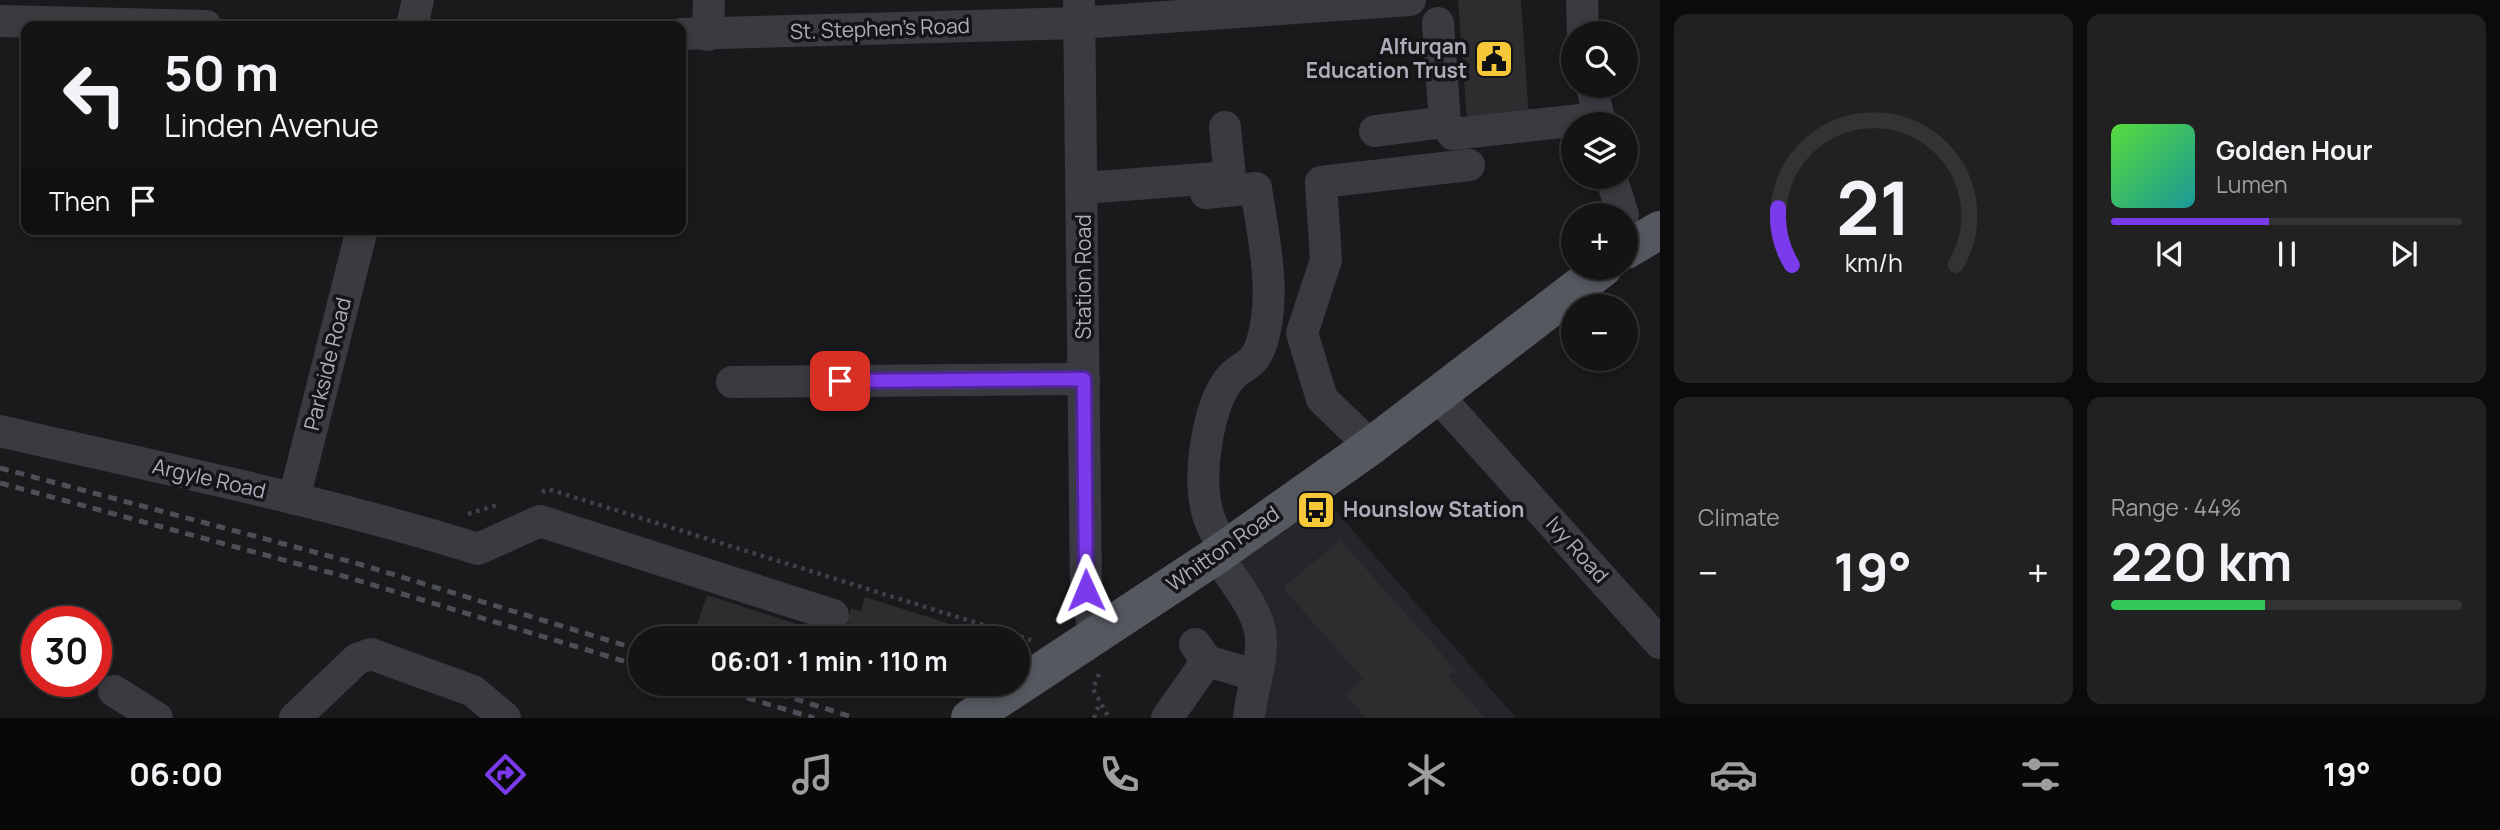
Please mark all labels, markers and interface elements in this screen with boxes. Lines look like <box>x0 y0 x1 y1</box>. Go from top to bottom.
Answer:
street label: St. Stephen's Road <box>789 11 971 45</box>
map controls <box>1561 21 1638 371</box>
button: search <box>1561 21 1638 98</box>
place label: Alfurqan Education Trust <box>1306 32 1467 84</box>
public building icon: Alfurqan Education Trust <box>1473 38 1515 80</box>
text: 50 m <box>164 39 279 106</box>
icon: left <box>49 49 140 140</box>
text: Linden Avenue <box>164 103 379 147</box>
button: layers <box>1561 112 1638 189</box>
text: Golden Hour <box>2216 132 2373 168</box>
text: 21 <box>1836 157 1911 257</box>
text: Lumen <box>2216 168 2288 200</box>
icon: arrive <box>124 182 162 220</box>
text: Then <box>49 183 110 219</box>
button: + <box>1561 203 1638 280</box>
street label: Station Road <box>1069 214 1097 340</box>
icon: previous <box>2151 235 2189 273</box>
icon: pause <box>2268 235 2306 273</box>
icon: next <box>2385 235 2423 273</box>
text: km/h <box>1844 245 1903 280</box>
street label: Parkside Road <box>297 294 357 433</box>
button: − <box>1561 294 1638 371</box>
pin <box>810 351 870 411</box>
icon: arrive <box>821 362 859 400</box>
street label: Argyle Road <box>150 451 268 505</box>
bus stop icon: Hounslow Station <box>1295 489 1337 531</box>
text: Range · 44% <box>2111 491 2242 523</box>
place label: Hounslow Station <box>1343 495 1524 523</box>
street label: Whitton Road <box>1161 499 1284 597</box>
text: Climate <box>1698 501 1780 533</box>
street label: Ivy Road <box>1540 510 1615 589</box>
text: 220 km <box>2111 526 2292 597</box>
text: 19° <box>1834 536 1912 607</box>
text: − <box>1698 546 1719 598</box>
text: + <box>2027 546 2049 598</box>
position arrow <box>1049 553 1123 627</box>
speed limit sign: 30 <box>21 606 112 697</box>
text: 06:01 · 1 min · 110 m <box>710 643 948 679</box>
icon: directions <box>481 750 530 799</box>
icon: music <box>788 750 837 799</box>
icon: phone <box>1095 750 1144 799</box>
icon: climate <box>1402 750 1451 799</box>
icon: car <box>1709 750 1758 799</box>
icon: filters <box>2016 750 2065 799</box>
text: 06:00 <box>129 752 223 796</box>
text: 19° <box>2323 752 2371 796</box>

